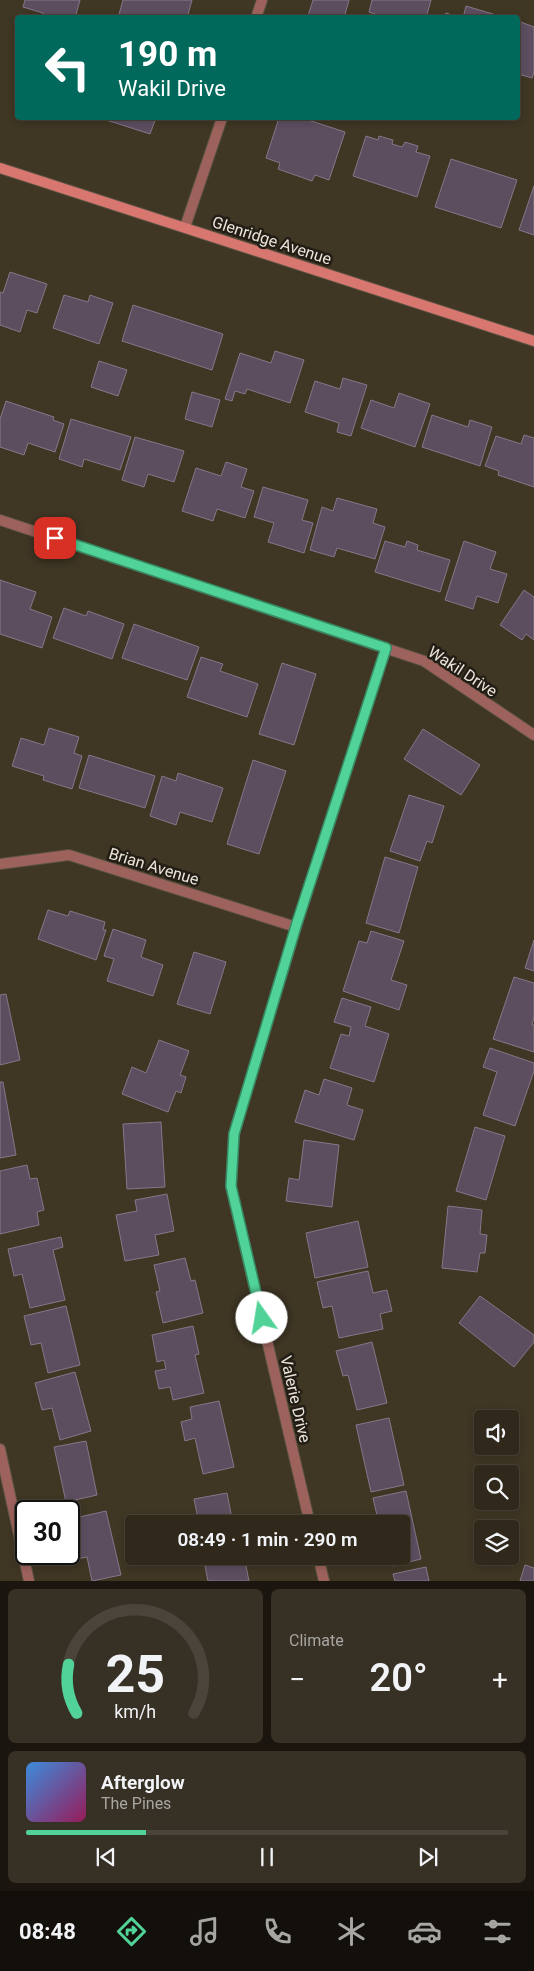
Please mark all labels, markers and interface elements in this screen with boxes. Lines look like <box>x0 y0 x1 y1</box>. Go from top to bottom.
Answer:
text: 190 m <box>118 34 217 75</box>
icon: left <box>35 35 100 100</box>
text: Wakil Drive <box>118 76 226 101</box>
street label: Glenridge Avenue <box>210 212 334 269</box>
pin <box>34 517 76 559</box>
icon: arrive <box>41 524 69 552</box>
street label: Wakil Drive <box>425 642 501 701</box>
street label: Brian Avenue <box>107 844 201 889</box>
position arrow <box>235 1291 287 1343</box>
street label: Valerie Drive <box>276 1354 315 1444</box>
map controls <box>474 1410 519 1565</box>
button: sound <box>474 1410 519 1455</box>
button: search <box>474 1465 519 1510</box>
speed limit sign: 30 <box>15 1500 80 1565</box>
button: layers <box>474 1520 519 1565</box>
text: 08:49 · 1 min · 290 m <box>177 1528 358 1551</box>
text: Climate <box>289 1631 344 1650</box>
text: 25 <box>106 1644 165 1705</box>
text: 20° <box>370 1656 428 1700</box>
text: − <box>289 1663 305 1696</box>
text: + <box>492 1663 508 1696</box>
text: km/h <box>115 1701 156 1722</box>
text: Afterglow <box>101 1771 185 1794</box>
text: The Pines <box>101 1794 171 1813</box>
icon: previous <box>92 1843 120 1871</box>
icon: pause <box>253 1843 281 1871</box>
icon: next <box>414 1843 442 1871</box>
icon: directions <box>114 1914 149 1949</box>
icon: music <box>187 1914 222 1949</box>
icon: phone <box>260 1914 295 1949</box>
icon: climate <box>334 1914 369 1949</box>
icon: car <box>407 1914 442 1949</box>
icon: filters <box>480 1914 515 1949</box>
text: 08:48 <box>19 1919 76 1944</box>

